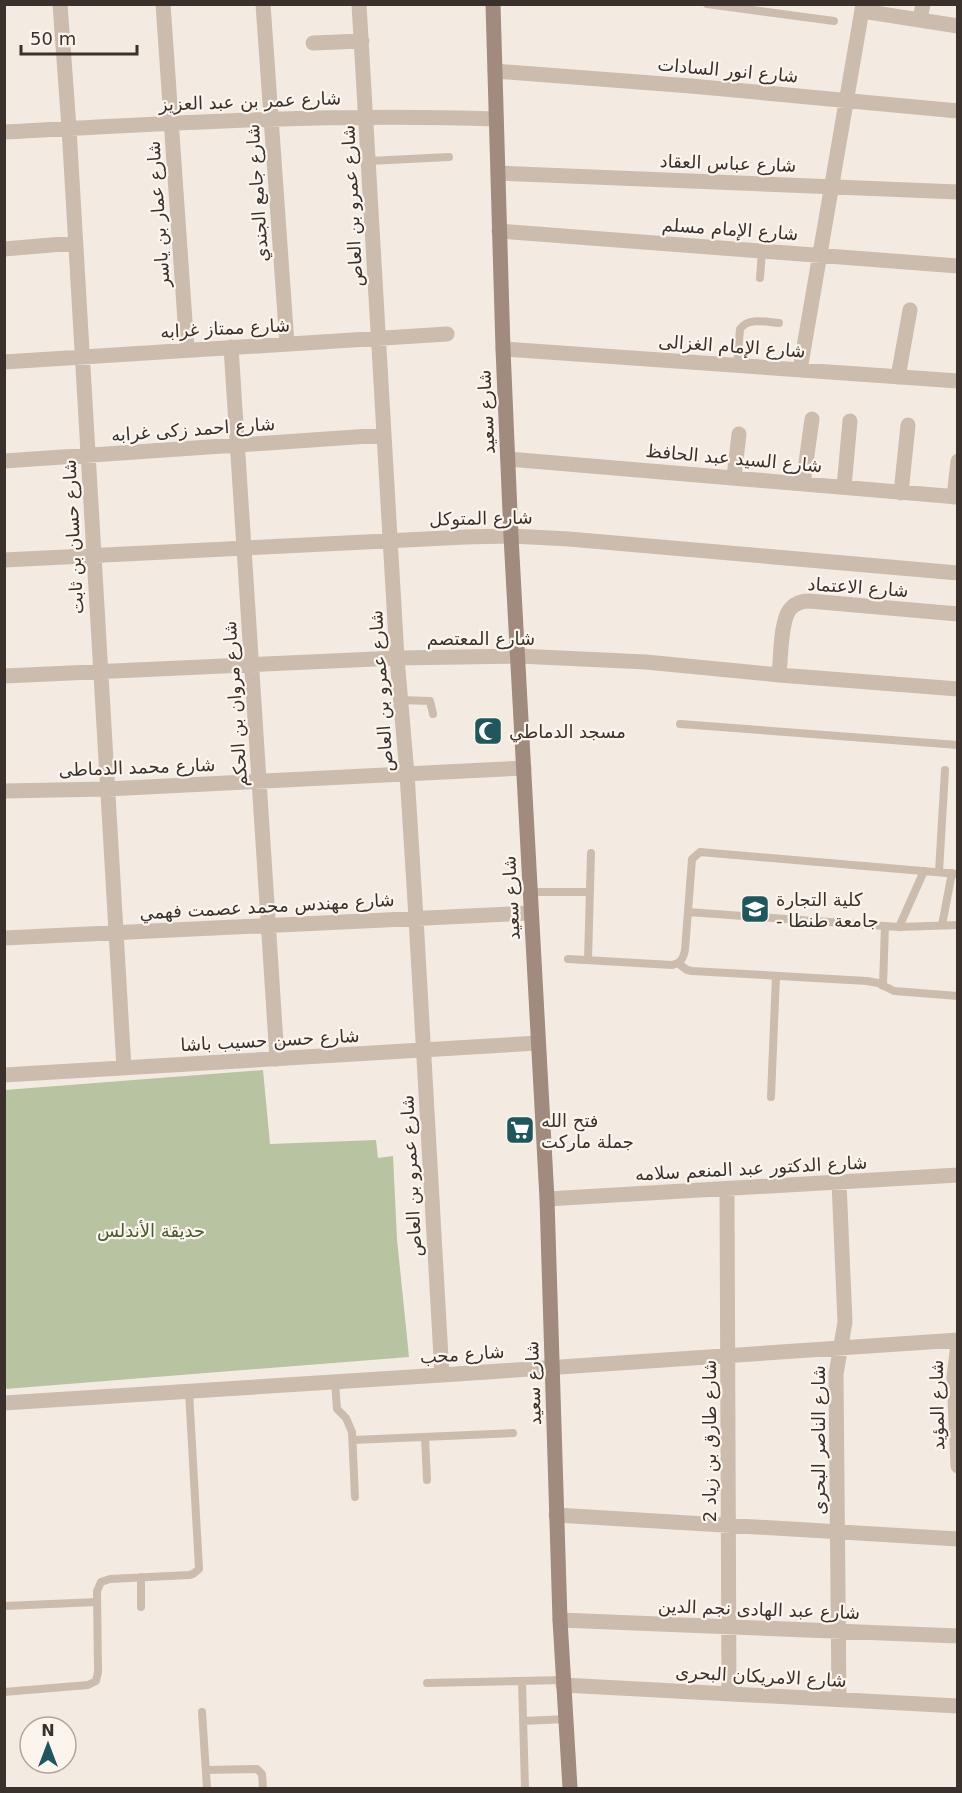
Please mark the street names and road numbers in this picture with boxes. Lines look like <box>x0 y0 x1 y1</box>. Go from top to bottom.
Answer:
street label: شارع انور السادات <box>657 53 799 88</box>
street label: شارع عمر بن عبد العزيز <box>158 87 342 116</box>
street label: شارع جامع الجندي <box>242 123 273 263</box>
street label: شارع عمرو بن العاص <box>337 124 368 287</box>
street label: شارع عمار بن ياسر <box>142 140 175 289</box>
street label: شارع عباس العقاد <box>659 150 797 177</box>
street label: شارع الإمام مسلم <box>661 214 799 245</box>
street label: شارع ممتاز غرابه <box>159 314 291 343</box>
street label: شارع الإمام الغزالى <box>658 330 806 363</box>
street label: شارع سعيد <box>473 369 500 455</box>
street label: شارع احمد زكى غرابه <box>110 413 276 446</box>
street label: شارع السيد عبد الحافظ <box>645 440 823 477</box>
street label: شارع حسان بن ثابت <box>58 459 89 615</box>
street label: شارع المتوكل <box>429 507 533 530</box>
street label: شارع الاعتماد <box>807 573 909 602</box>
street label: شارع عمرو بن العاص <box>365 609 398 773</box>
street label: شارع مروان بن الحكم <box>219 620 252 788</box>
street label: شارع المعتصم <box>427 628 535 650</box>
street label: شارع محمد الدماطى <box>58 754 216 781</box>
street label: شارع سعيد <box>498 855 525 941</box>
street label: شارع مهندس محمد عصمت فهمي <box>139 889 395 924</box>
street label: شارع حسن حسيب باشا <box>180 1025 360 1056</box>
street label: شارع عمرو بن العاص <box>396 1094 427 1257</box>
street label: شارع الدكتور عبد المنعم سلامه <box>634 1151 868 1186</box>
street label: شارع سعيد <box>521 1340 546 1426</box>
street label: شارع محب <box>419 1341 505 1368</box>
street label: شارع طارق بن زياد 2 <box>699 1360 721 1522</box>
street label: شارع المؤيد <box>926 1360 949 1450</box>
street label: شارع الناصر البحرى <box>808 1365 830 1515</box>
street label: شارع عبد الهادى نجم الدين <box>658 1595 860 1624</box>
street label: شارع الامريكان البحرى <box>675 1661 847 1692</box>

